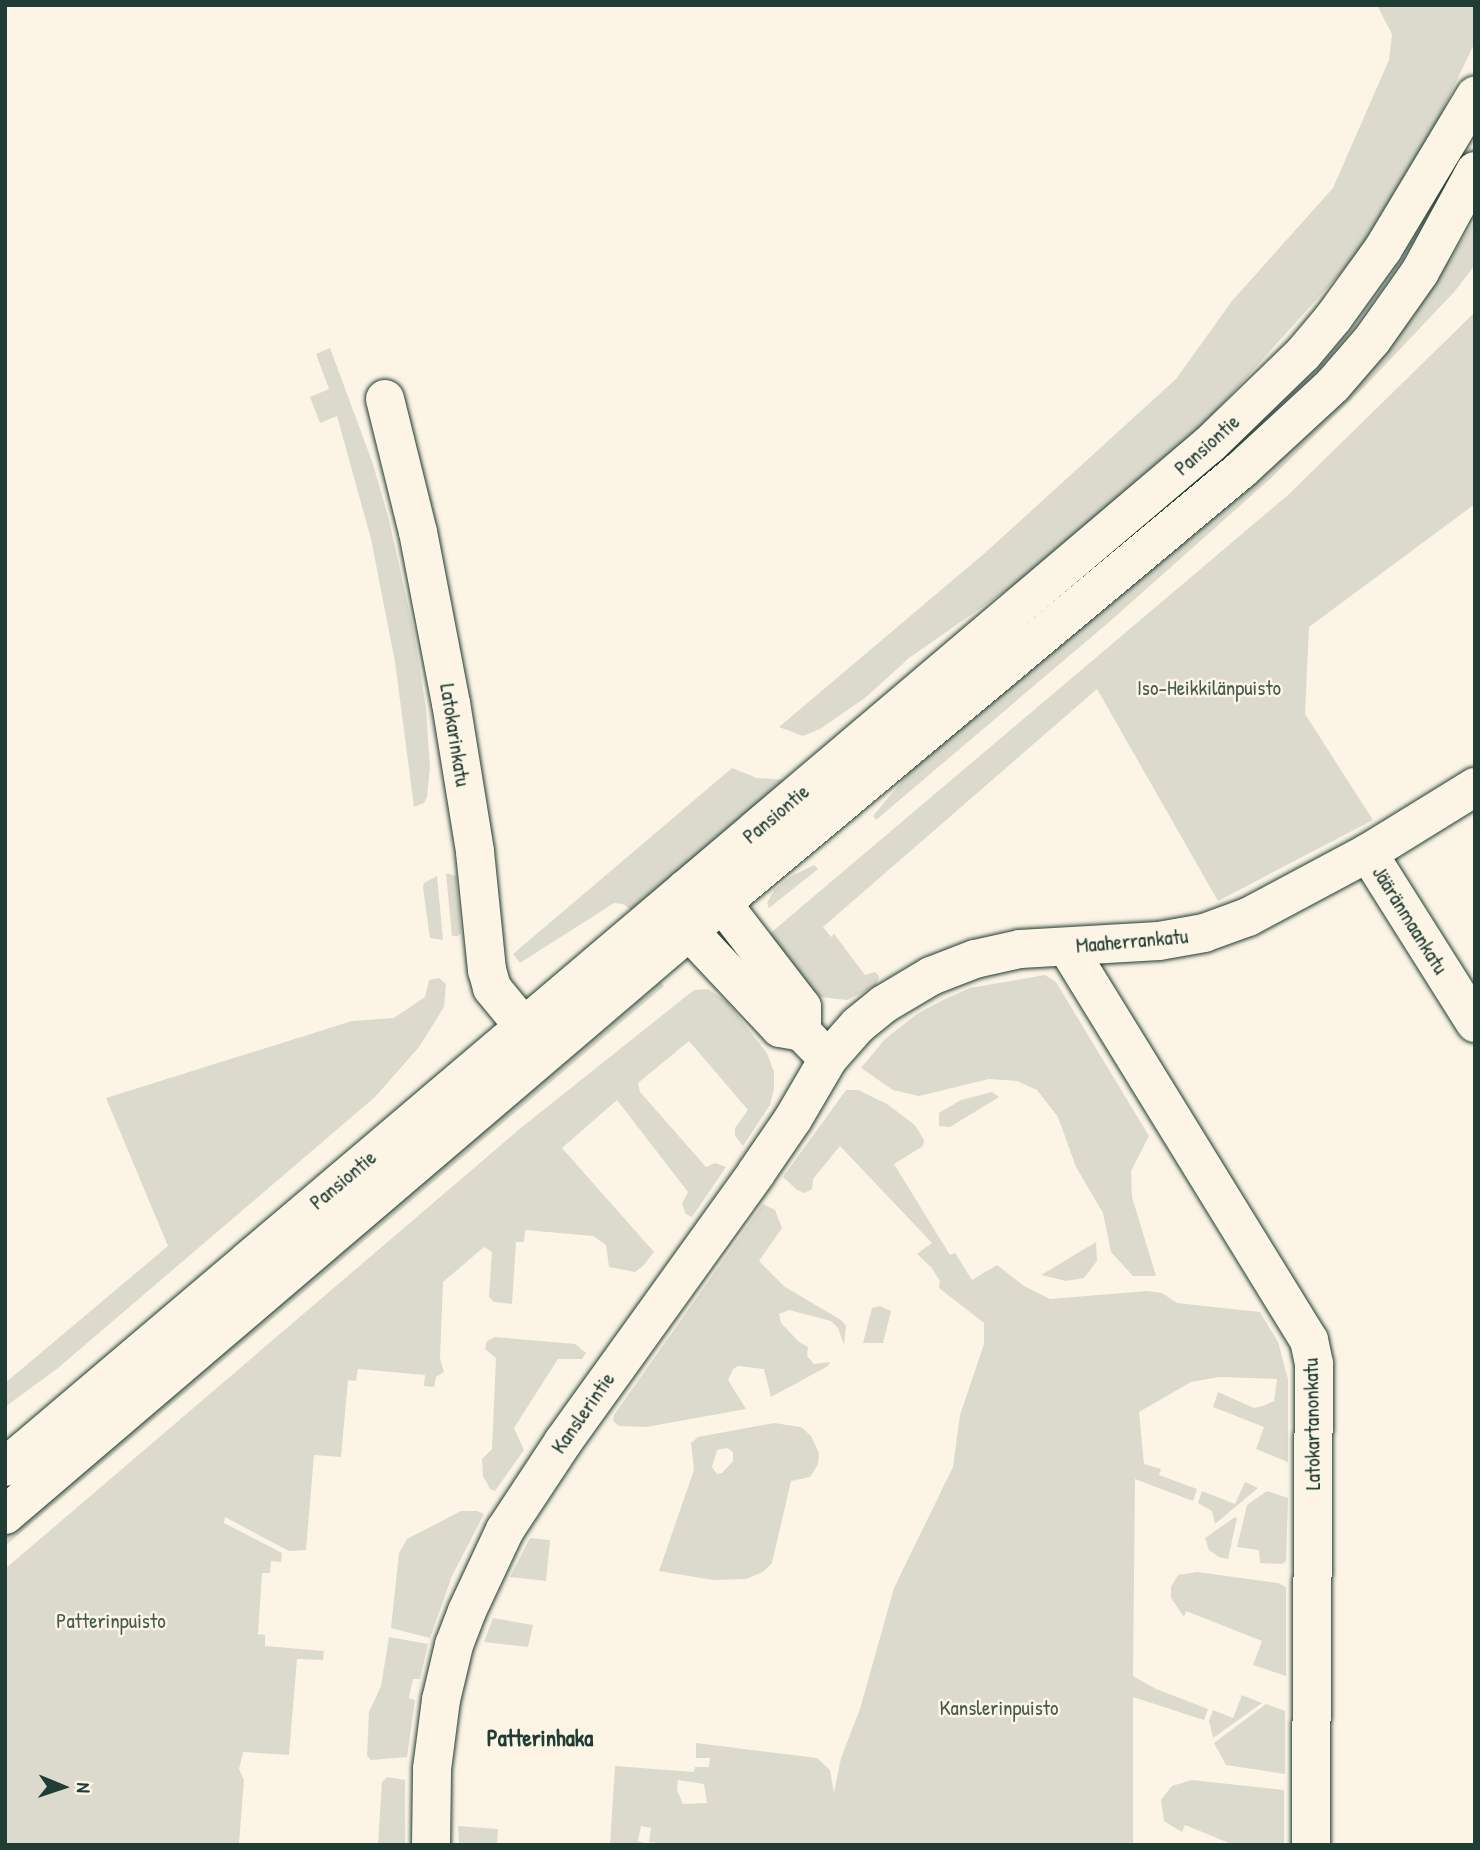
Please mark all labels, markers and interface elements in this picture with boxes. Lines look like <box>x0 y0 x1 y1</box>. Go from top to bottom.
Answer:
street label: Pansiontie <box>1169 409 1245 481</box>
park label: Iso-Heikkilänpuisto <box>1137 675 1281 701</box>
street label: Latokarinkatu <box>434 682 476 788</box>
street label: Pansiontie <box>738 779 814 849</box>
street label: Jääränmaankatu <box>1367 861 1453 979</box>
street label: Maaherrankatu <box>1075 924 1189 958</box>
street label: Pansiontie <box>305 1145 381 1215</box>
street label: Latokartanonkatu <box>1298 1358 1326 1490</box>
street label: Kanslerintie <box>546 1368 620 1458</box>
park label: Patterinpuisto <box>56 1608 166 1634</box>
park label: Kanslerinpuisto <box>940 1695 1058 1721</box>
district label: Patterinhaka <box>487 1724 593 1752</box>
north arrow <box>28 1752 98 1822</box>
text: N <box>71 1782 97 1793</box>

